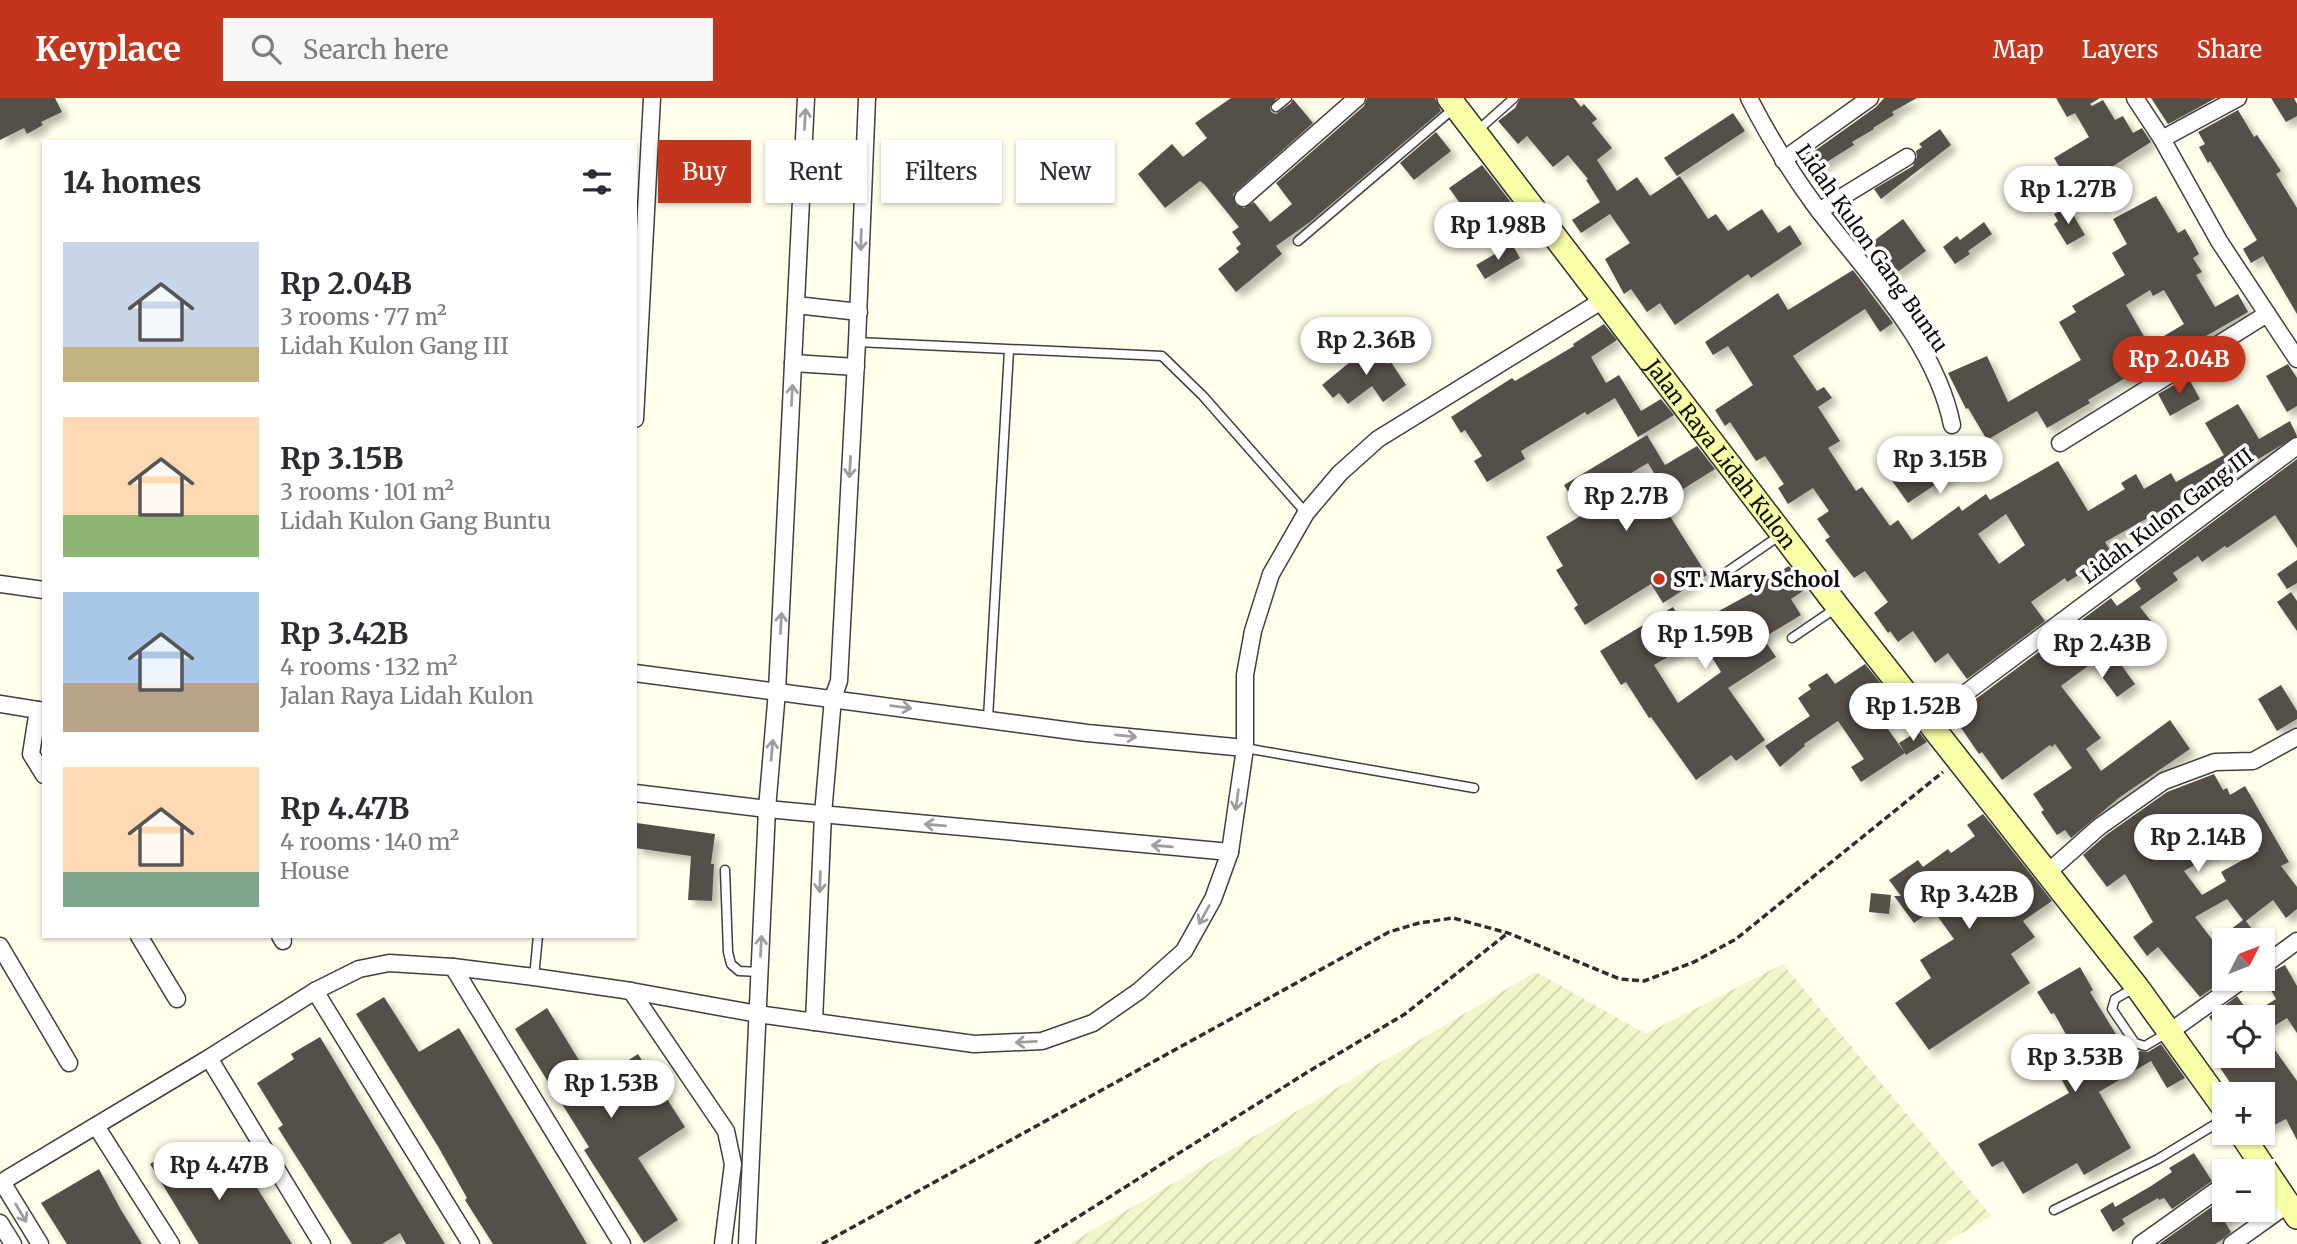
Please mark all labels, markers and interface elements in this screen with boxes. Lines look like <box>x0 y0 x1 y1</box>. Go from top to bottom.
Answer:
search box <box>223 18 713 81</box>
text: Keyplace <box>35 29 181 70</box>
icon: search <box>247 30 285 68</box>
text: Search here <box>303 33 449 66</box>
text: Map <box>1993 34 2044 65</box>
text: Layers <box>2082 34 2158 65</box>
text: Share <box>2196 34 2262 65</box>
one-way arrow <box>799 108 812 131</box>
street label: Lidah Kulon Gang Buntu <box>1790 139 1954 357</box>
chip: Buy <box>658 140 751 203</box>
chip: Rent <box>765 140 867 203</box>
chip: Filters <box>881 140 1002 203</box>
chip: New <box>1016 140 1115 203</box>
text: 14 homes <box>63 163 201 201</box>
icon: filters <box>578 163 616 201</box>
pin: Rp 1.27B <box>1996 166 2140 226</box>
text: Rp 1.27B <box>2020 174 2116 203</box>
pin: Rp 1.98B <box>1426 202 1570 262</box>
text: Rp 1.98B <box>1450 210 1546 239</box>
one-way arrow <box>855 228 868 251</box>
text: Rp 2.04B <box>280 264 412 302</box>
icon: home <box>119 270 203 354</box>
text: 3 rooms · 77 m² <box>280 302 447 331</box>
pin: Rp 2.36B <box>1294 317 1438 377</box>
text: Rp 2.36B <box>1316 325 1416 354</box>
text: Lidah Kulon Gang III <box>280 331 509 360</box>
pin: Rp 2.04B <box>2107 336 2251 396</box>
text: Rp 2.04B <box>2128 344 2230 373</box>
street label: Jalan Raya Lidah Kulon <box>1639 353 1802 554</box>
one-way arrow <box>785 384 798 407</box>
pin: Rp 3.15B <box>1868 436 2012 496</box>
text: Rp 3.15B <box>280 439 403 477</box>
street label: Lidah Kulon Gang III <box>2075 442 2259 590</box>
text: Rp 3.15B <box>1893 444 1987 473</box>
icon: home <box>119 445 203 529</box>
one-way arrow <box>844 455 857 478</box>
pin: Rp 2.7B <box>1561 474 1691 533</box>
text: 3 rooms · 101 m² <box>280 477 454 506</box>
text: Rp 2.7B <box>1584 481 1668 510</box>
text: Lidah Kulon Gang Buntu <box>280 506 551 535</box>
place label: ST. Mary School <box>1673 566 1840 593</box>
marker: ST. Mary School <box>1651 571 1667 587</box>
one-way arrow <box>774 611 787 634</box>
pin: Rp 1.59B <box>1633 612 1777 671</box>
text: Rp 3.42B <box>280 614 408 652</box>
text: Rp 1.59B <box>1657 619 1753 648</box>
icon: home <box>119 620 203 704</box>
pin: Rp 2.43B <box>2030 620 2174 680</box>
text: Rp 2.43B <box>2053 628 2151 657</box>
text: 4 rooms · 132 m² <box>280 652 457 681</box>
text: Jalan Raya Lidah Kulon <box>280 681 534 710</box>
pin: Rp 1.52B <box>1841 684 1985 743</box>
text: Rp 1.52B <box>1865 691 1961 720</box>
one-way arrow <box>889 700 912 713</box>
one-way arrow <box>1114 730 1137 743</box>
one-way arrow <box>766 739 779 762</box>
one-way arrow <box>1231 788 1244 811</box>
text: Rp 4.47B <box>280 789 409 827</box>
icon: home <box>119 795 203 879</box>
pin: Rp 2.14B <box>2126 814 2270 874</box>
one-way arrow <box>924 818 947 831</box>
text: Rp 2.14B <box>2150 822 2246 851</box>
text: 4 rooms · 140 m² <box>280 827 459 856</box>
one-way arrow <box>1151 839 1174 852</box>
text: House <box>280 856 349 885</box>
one-way arrow <box>813 871 826 894</box>
pin: Rp 3.42B <box>1897 872 2041 931</box>
text: Rp 3.42B <box>1920 879 2018 908</box>
one-way arrow <box>1197 904 1210 925</box>
north arrow <box>2212 928 2275 990</box>
map controls <box>2212 928 2275 1222</box>
one-way arrow <box>755 935 768 958</box>
button: locate <box>2212 1005 2275 1068</box>
pin: Rp 3.53B <box>2003 1034 2147 1094</box>
one-way arrow <box>1015 1036 1038 1049</box>
text: Rp 3.53B <box>2027 1042 2123 1071</box>
pin: Rp 1.53B <box>539 1060 683 1120</box>
text: Rp 1.53B <box>564 1068 658 1097</box>
button: + <box>2212 1082 2275 1145</box>
pin: Rp 4.47B <box>147 1142 291 1202</box>
text: Rp 4.47B <box>169 1150 269 1179</box>
button: − <box>2212 1159 2275 1222</box>
one-way arrow <box>14 1203 29 1222</box>

